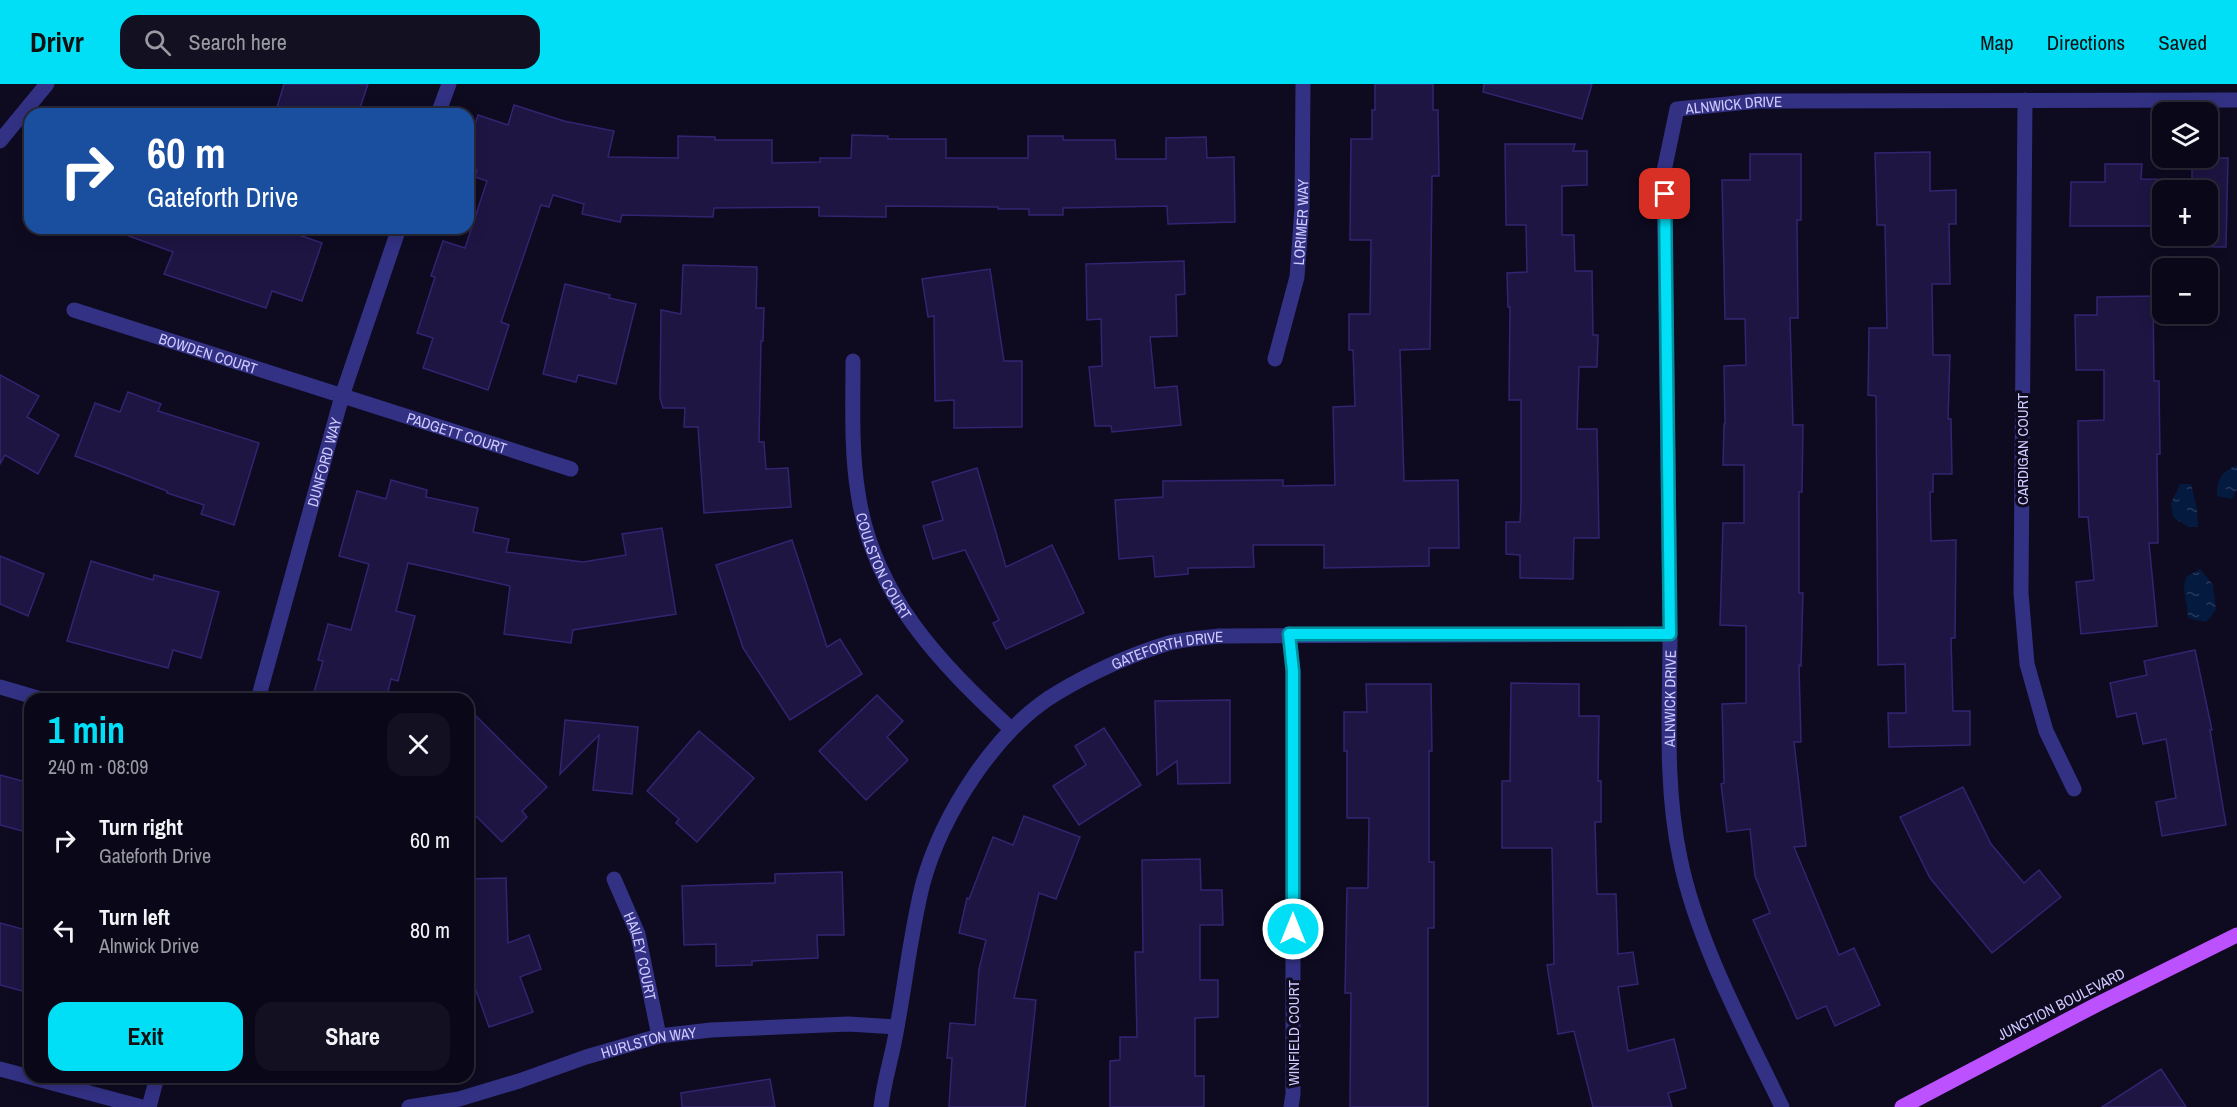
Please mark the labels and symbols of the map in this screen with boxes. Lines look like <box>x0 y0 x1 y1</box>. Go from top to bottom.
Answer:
street label: ALNWICK DRIVE <box>1683 90 1782 119</box>
pin <box>1639 168 1690 219</box>
street label: LORIMER WAY <box>1287 178 1313 266</box>
street label: BOWDEN COURT <box>156 327 261 379</box>
street label: CARDIGAN COURT <box>2012 393 2033 505</box>
street label: PADGETT COURT <box>404 407 510 458</box>
street label: DUNFORD WAY <box>301 414 346 509</box>
street label: COULSTON COURT <box>851 510 917 624</box>
street label: GATEFORTH DRIVE <box>1108 625 1223 674</box>
street label: ALNWICK DRIVE <box>1658 650 1680 748</box>
position arrow <box>1261 897 1325 961</box>
street label: HAILEY COURT <box>619 908 662 1002</box>
street label: JUNCTION BOULEVARD <box>1994 963 2128 1045</box>
street label: WINFIELD COURT <box>1283 980 1304 1086</box>
street label: HURLSTON WAY <box>598 1021 698 1063</box>

